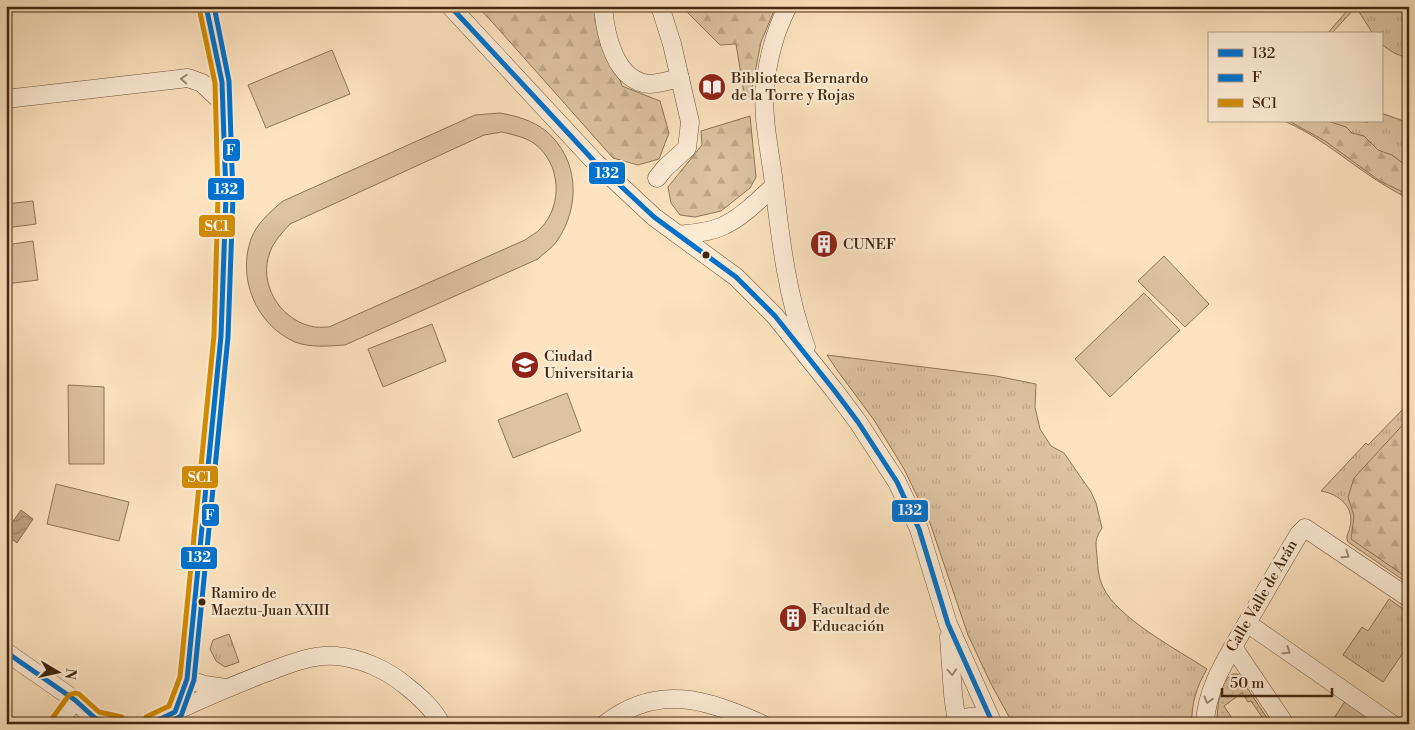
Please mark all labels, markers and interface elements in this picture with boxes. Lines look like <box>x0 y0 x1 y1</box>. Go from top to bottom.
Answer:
legend <box>1208 32 1382 122</box>
text: 132 <box>1252 44 1275 63</box>
text: F <box>1252 68 1262 87</box>
place label: Biblioteca Bernardo de la Torre y Rojas <box>730 69 868 105</box>
library icon: Biblioteca Bernardo de la Torre y Rojas <box>697 72 727 102</box>
one-way arrow <box>179 74 187 84</box>
text: SC1 <box>1252 94 1278 113</box>
line badge: F <box>222 138 241 162</box>
text: F <box>226 142 236 160</box>
line badge: 132 <box>588 161 626 185</box>
text: 132 <box>595 165 619 183</box>
line badge: 132 <box>207 177 245 201</box>
text: 132 <box>214 181 238 199</box>
line badge: SC1 <box>198 214 236 238</box>
text: SC1 <box>205 218 230 236</box>
building icon: CUNEF <box>809 229 839 259</box>
place label: CUNEF <box>843 235 896 254</box>
unlabelled marker <box>701 250 711 260</box>
place label: Ciudad Universitaria <box>544 347 634 383</box>
school or university icon: Ciudad Universitaria <box>510 350 540 380</box>
line badge: SC1 <box>181 465 219 489</box>
text: SC1 <box>188 469 213 487</box>
line badge: 132 <box>891 499 929 523</box>
text: 132 <box>898 502 922 520</box>
line badge: F <box>201 503 220 527</box>
text: F <box>205 507 215 525</box>
street label: Calle Valle de Arán <box>1222 536 1302 656</box>
line badge: 132 <box>180 546 218 570</box>
text: 132 <box>187 549 211 567</box>
one-way arrow <box>1340 549 1350 558</box>
place label: Ramiro de Maeztu-Juan XXIII <box>211 585 330 620</box>
marker: Ramiro de Maeztu-Juan XXIII <box>197 597 207 607</box>
place label: Facultad de Educación <box>812 600 890 636</box>
building icon: Facultad de Educación <box>778 603 808 633</box>
one-way arrow <box>1281 645 1291 654</box>
north arrow <box>32 648 82 698</box>
scale bar <box>1222 665 1332 697</box>
text: N <box>60 667 80 681</box>
one-way arrow <box>946 668 957 676</box>
text: 50 m <box>1230 674 1264 693</box>
one-way arrow <box>1204 696 1214 704</box>

